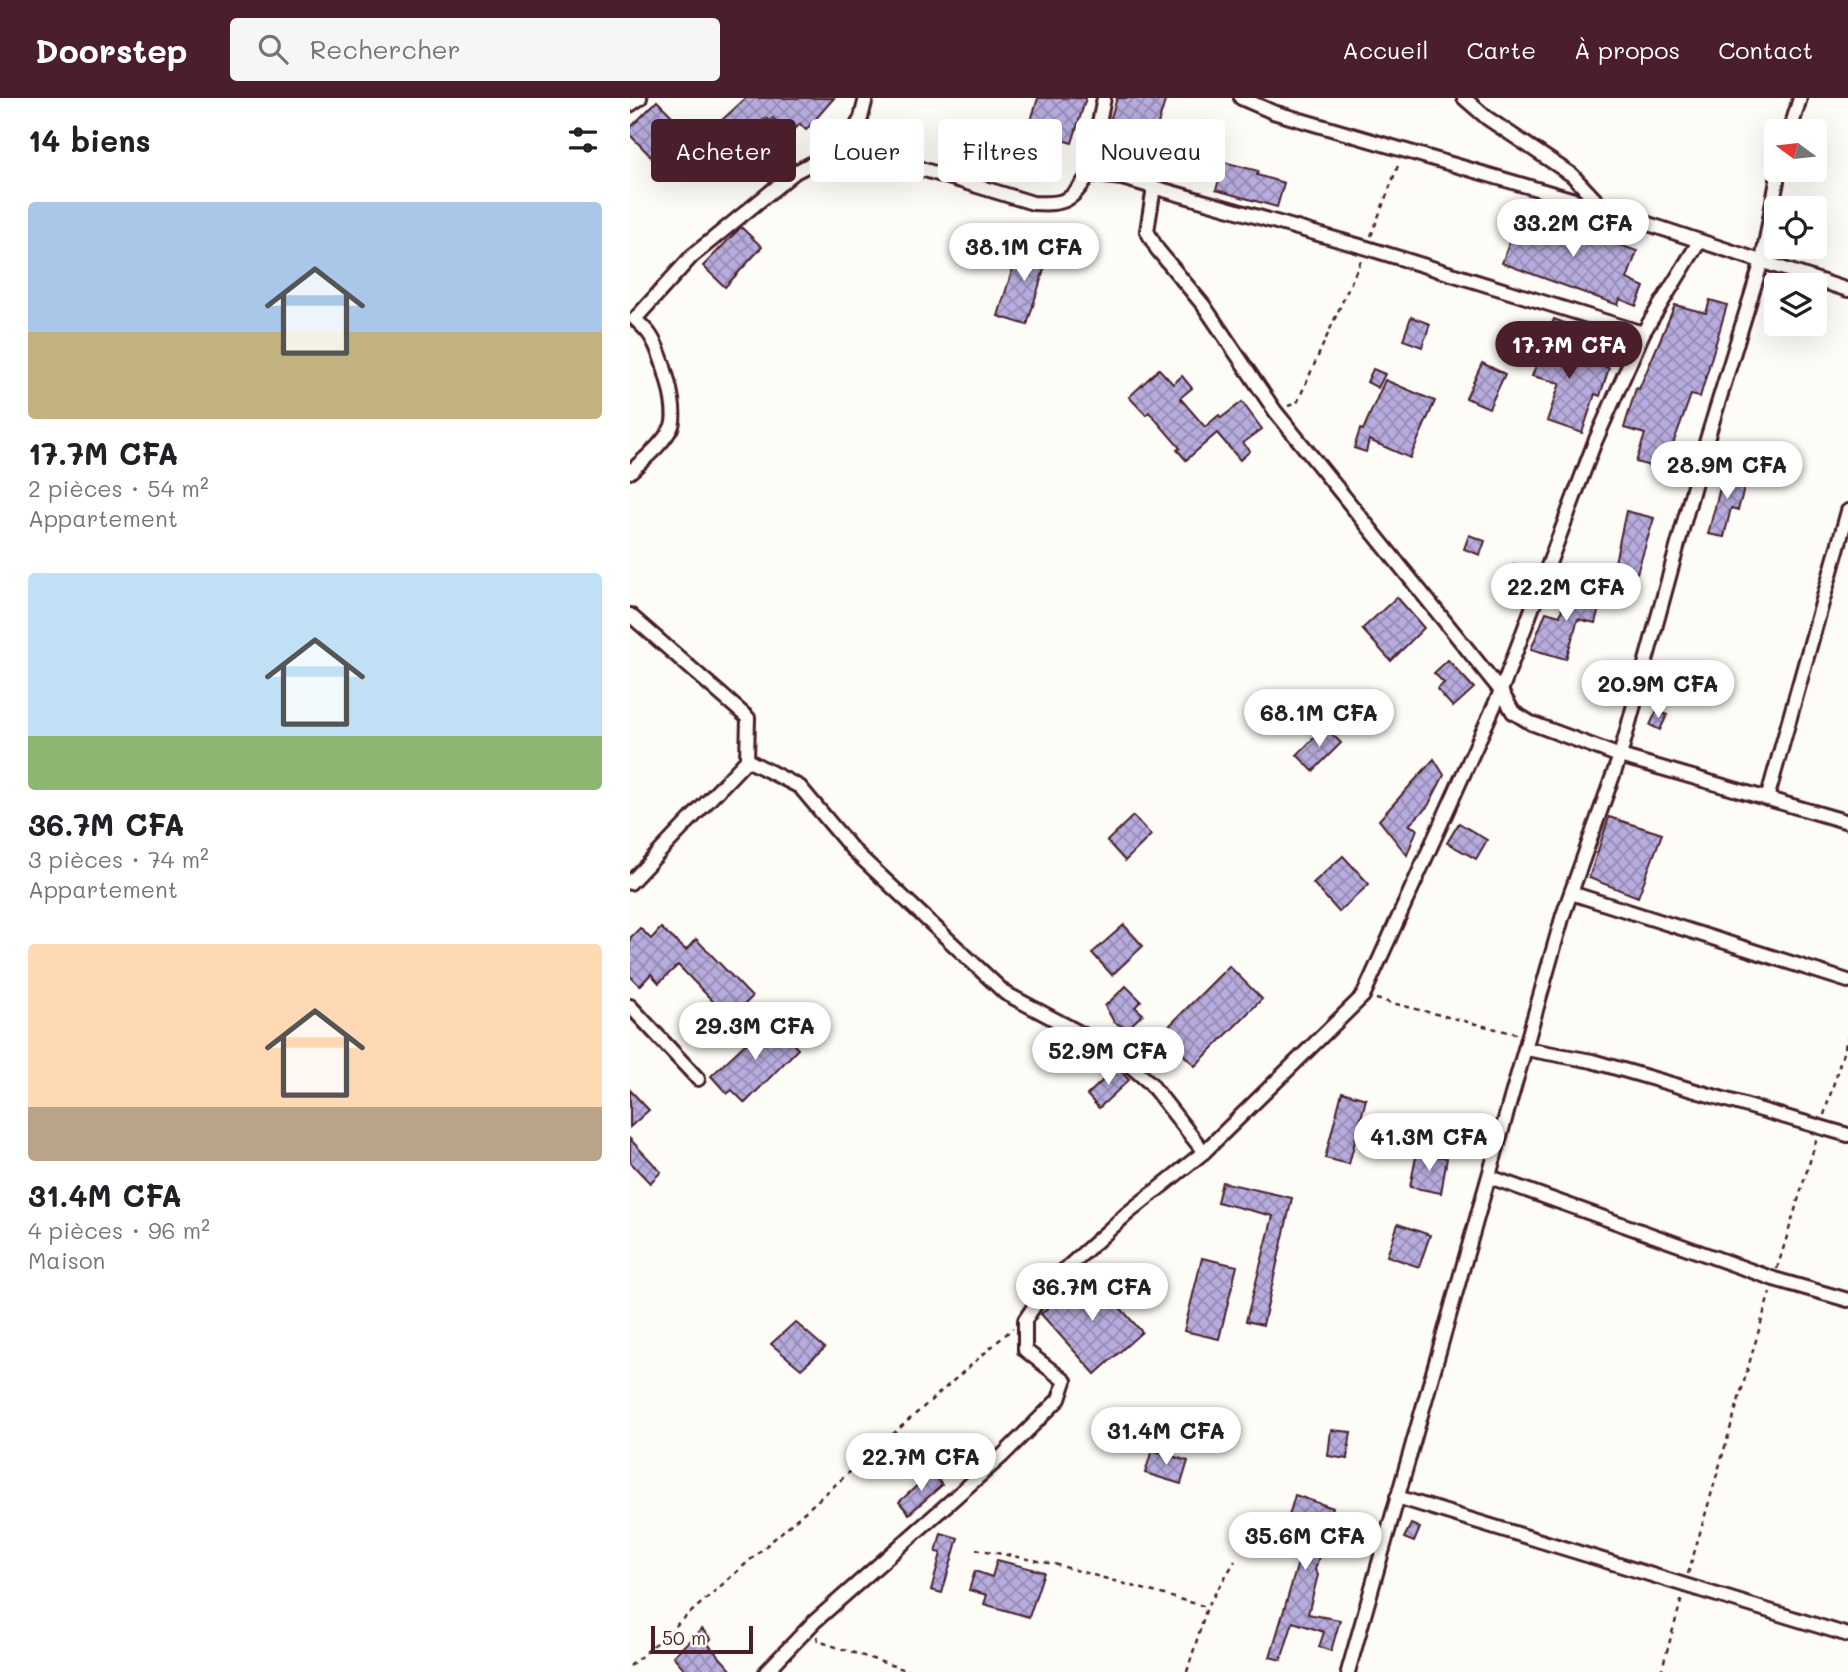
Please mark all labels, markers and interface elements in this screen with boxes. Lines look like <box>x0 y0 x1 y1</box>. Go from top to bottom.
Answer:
search box <box>230 18 720 81</box>
text: Doorstep <box>35 28 188 71</box>
icon: search <box>254 30 292 68</box>
text: Rechercher <box>310 32 461 66</box>
text: Accueil <box>1342 34 1428 65</box>
text: Carte <box>1466 34 1536 65</box>
text: À propos <box>1574 34 1680 65</box>
text: Contact <box>1718 34 1813 65</box>
chip: Acheter <box>651 119 796 182</box>
chip: Louer <box>810 119 924 182</box>
chip: Filtres <box>938 119 1062 182</box>
chip: Nouveau <box>1076 119 1225 182</box>
north arrow <box>1764 119 1827 182</box>
map controls <box>1764 119 1827 336</box>
text: 14 biens <box>28 120 151 160</box>
icon: filters <box>564 121 602 159</box>
button: locate <box>1764 196 1827 259</box>
pin: 33.2M CFA <box>1493 200 1653 259</box>
text: 33.2M CFA <box>1513 207 1633 237</box>
pin: 38.1M CFA <box>944 223 1104 283</box>
text: 38.1M CFA <box>965 231 1083 261</box>
icon: home <box>252 248 378 374</box>
button: layers <box>1764 273 1827 336</box>
pin: 17.7M CFA <box>1489 322 1649 381</box>
text: 17.7M CFA <box>1511 329 1627 359</box>
text: 17.7M CFA <box>28 433 178 473</box>
pin: 28.9M CFA <box>1647 442 1807 501</box>
text: 28.9M CFA <box>1667 449 1787 479</box>
text: 2 pièces · 54 m² <box>28 473 209 503</box>
text: Appartement <box>28 503 178 533</box>
pin: 22.2M CFA <box>1486 564 1646 623</box>
text: 22.2M CFA <box>1507 571 1625 601</box>
icon: home <box>252 619 378 745</box>
pin: 20.9M CFA <box>1578 660 1738 720</box>
text: 20.9M CFA <box>1598 668 1718 698</box>
pin: 68.1M CFA <box>1239 690 1399 749</box>
text: 68.1M CFA <box>1260 697 1378 727</box>
text: 36.7M CFA <box>28 804 185 844</box>
text: 3 pièces · 74 m² <box>28 844 209 874</box>
text: Appartement <box>28 874 178 904</box>
icon: home <box>252 990 378 1116</box>
pin: 29.3M CFA <box>675 1002 835 1062</box>
text: 29.3M CFA <box>695 1010 815 1040</box>
pin: 52.9M CFA <box>1028 1028 1188 1087</box>
text: 52.9M CFA <box>1048 1035 1168 1065</box>
pin: 41.3M CFA <box>1349 1114 1509 1173</box>
text: 41.3M CFA <box>1370 1121 1488 1151</box>
text: 31.4M CFA <box>28 1175 182 1215</box>
text: 4 pièces · 96 m² <box>28 1215 210 1245</box>
text: Maison <box>28 1245 105 1275</box>
pin: 36.7M CFA <box>1012 1264 1172 1323</box>
text: 36.7M CFA <box>1032 1271 1152 1301</box>
pin: 31.4M CFA <box>1086 1408 1246 1467</box>
text: 31.4M CFA <box>1107 1415 1225 1445</box>
pin: 22.7M CFA <box>841 1434 1001 1493</box>
text: 22.7M CFA <box>862 1441 980 1471</box>
pin: 35.6M CFA <box>1225 1512 1385 1572</box>
text: 35.6M CFA <box>1245 1520 1365 1550</box>
scale bar <box>651 1623 752 1655</box>
text: 50 m <box>662 1625 706 1650</box>

